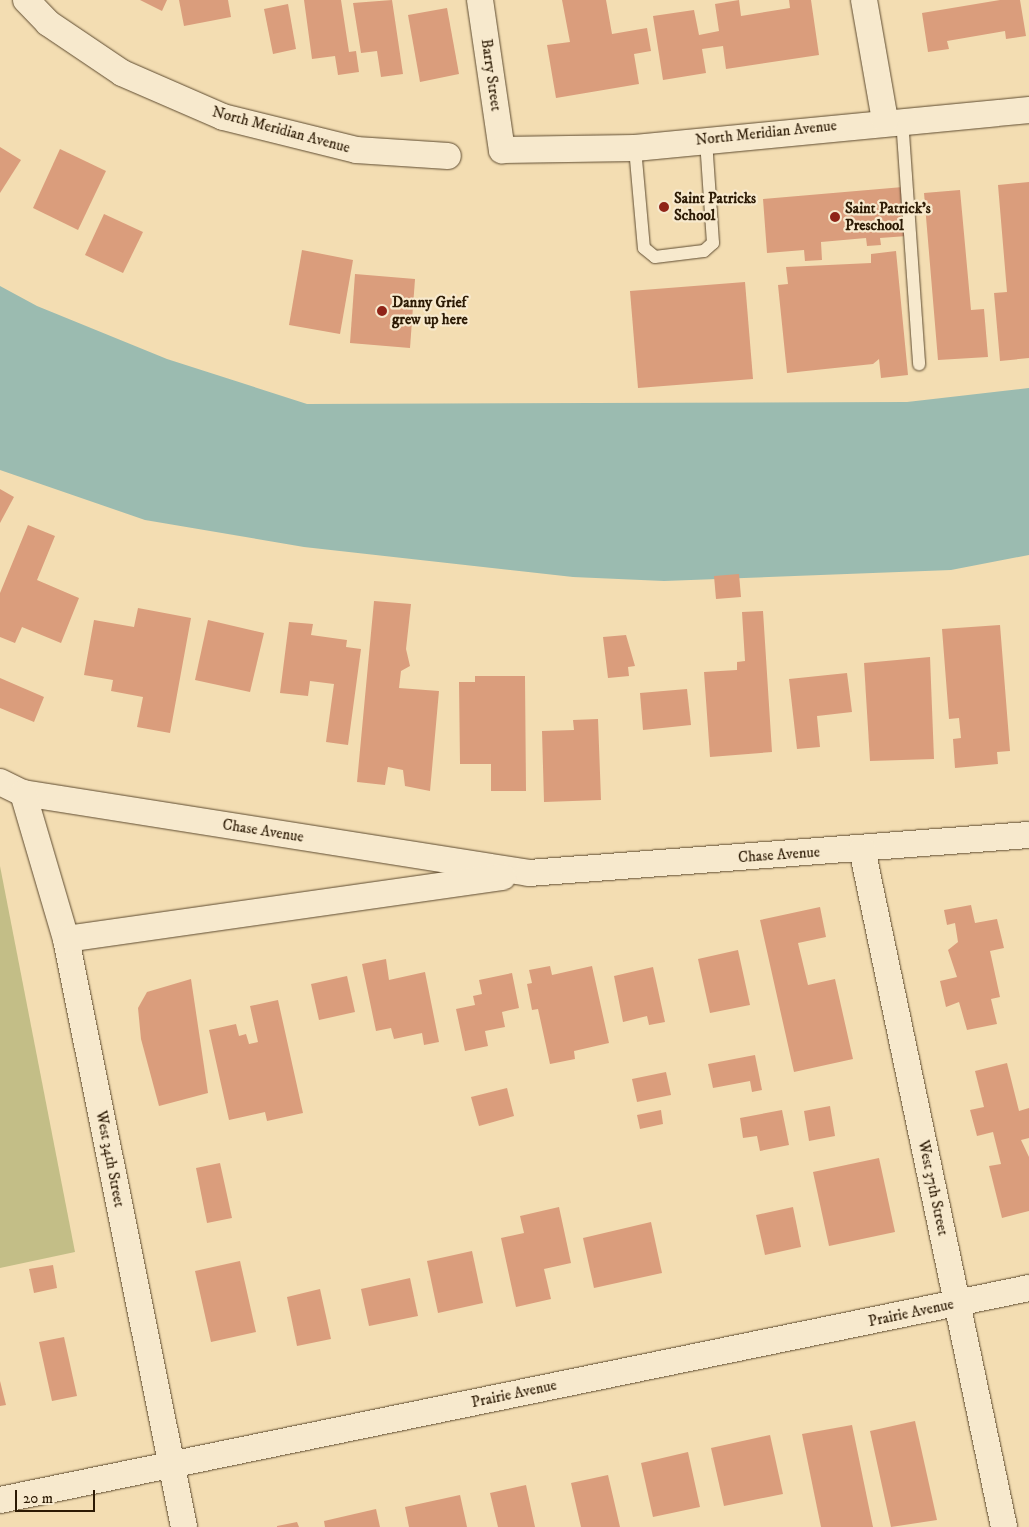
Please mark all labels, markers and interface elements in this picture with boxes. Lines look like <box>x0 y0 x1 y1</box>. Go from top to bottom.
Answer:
street label: Barry Street <box>477 38 505 112</box>
street label: North Meridian Avenue <box>210 103 352 157</box>
street label: North Meridian Avenue <box>694 117 838 149</box>
place label: Saint Patricks School <box>674 189 756 224</box>
place label: Saint Patrick's Preschool <box>845 199 931 234</box>
marker: Saint Patricks School <box>658 201 670 213</box>
marker: Saint Patrick's Preschool <box>829 211 841 223</box>
place label: Danny Grief grew up here <box>392 293 468 328</box>
marker: Danny Grief grew up here <box>376 305 388 317</box>
street label: Chase Avenue <box>221 816 305 846</box>
street label: Chase Avenue <box>738 843 820 867</box>
street label: West 34th Street <box>92 1109 128 1209</box>
street label: West 37th Street <box>914 1139 952 1237</box>
street label: Prairie Avenue <box>867 1295 955 1331</box>
street label: Prairie Avenue <box>470 1376 558 1412</box>
scale bar <box>18 1480 98 1512</box>
text: 20 m <box>23 1489 53 1508</box>

